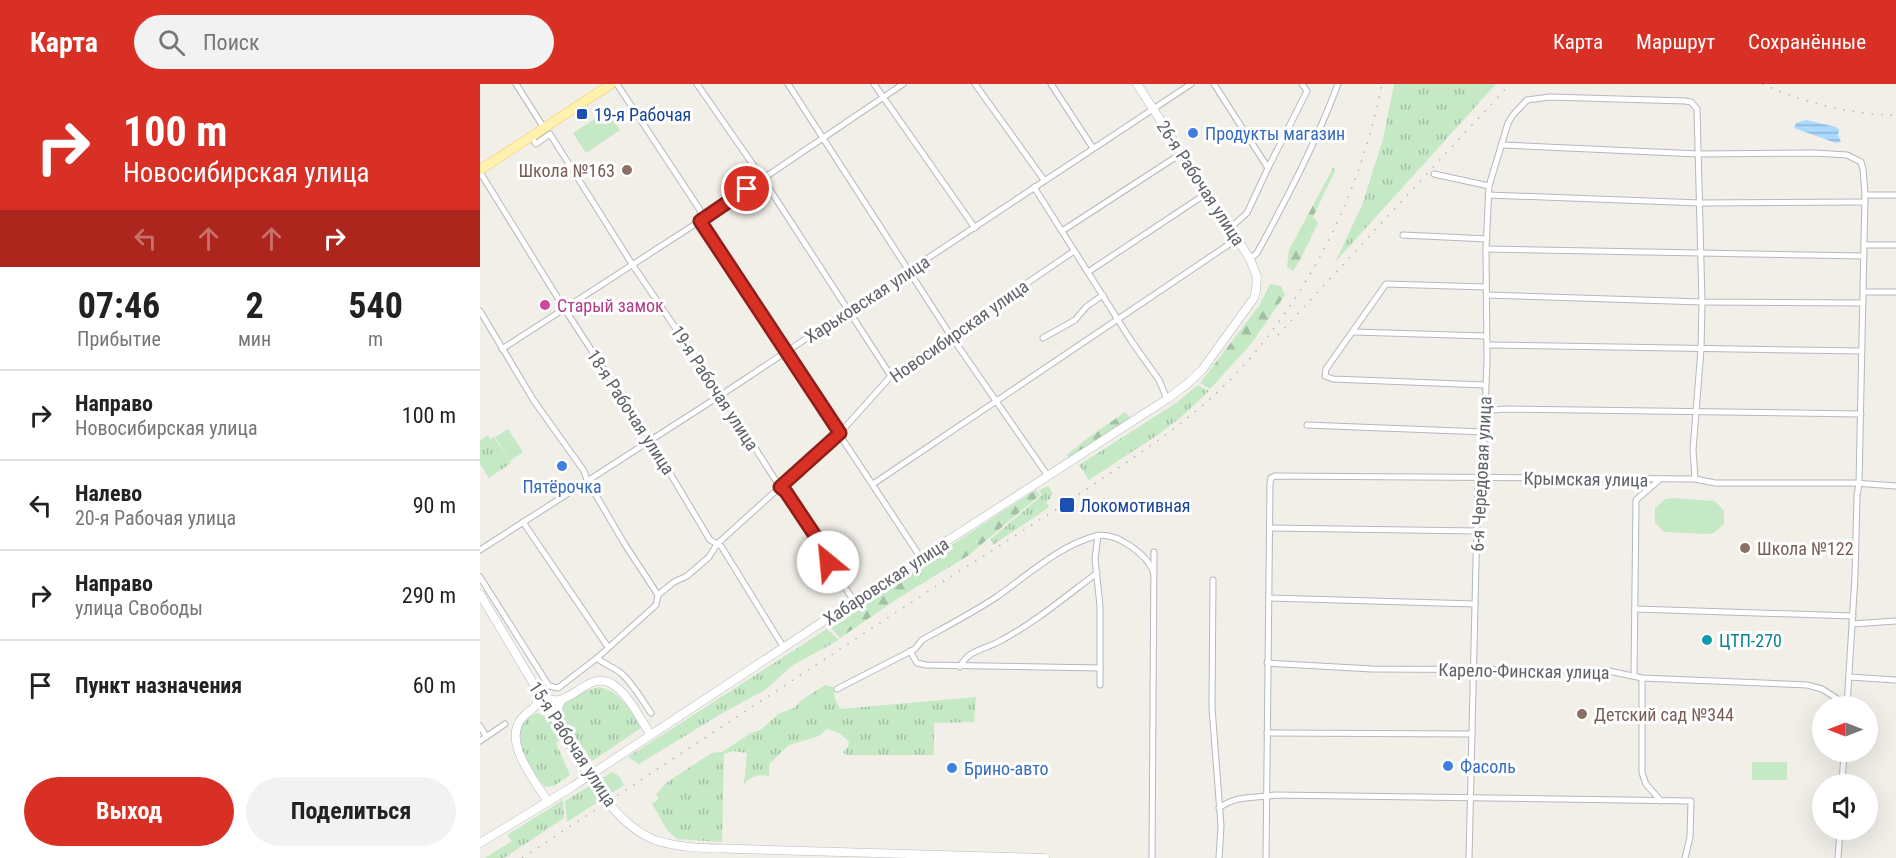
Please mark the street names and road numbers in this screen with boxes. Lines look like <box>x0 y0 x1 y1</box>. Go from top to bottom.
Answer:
street label: 26-я Рабочая улица <box>1153 116 1249 250</box>
street label: Харьковская улица <box>801 251 933 347</box>
street label: Новосибирская улица <box>886 275 1032 387</box>
street label: 19-я Рабочая улица <box>667 321 763 455</box>
street label: 18-я Рабочая улица <box>583 345 679 479</box>
street label: 6-я Чередовая улица <box>1466 396 1496 552</box>
street label: Крымская улица <box>1524 467 1648 491</box>
street label: Хабаровская улица <box>820 533 952 629</box>
street label: Карело-Финская улица <box>1438 659 1610 683</box>
street label: 15-я Рабочая улица <box>525 677 621 811</box>

